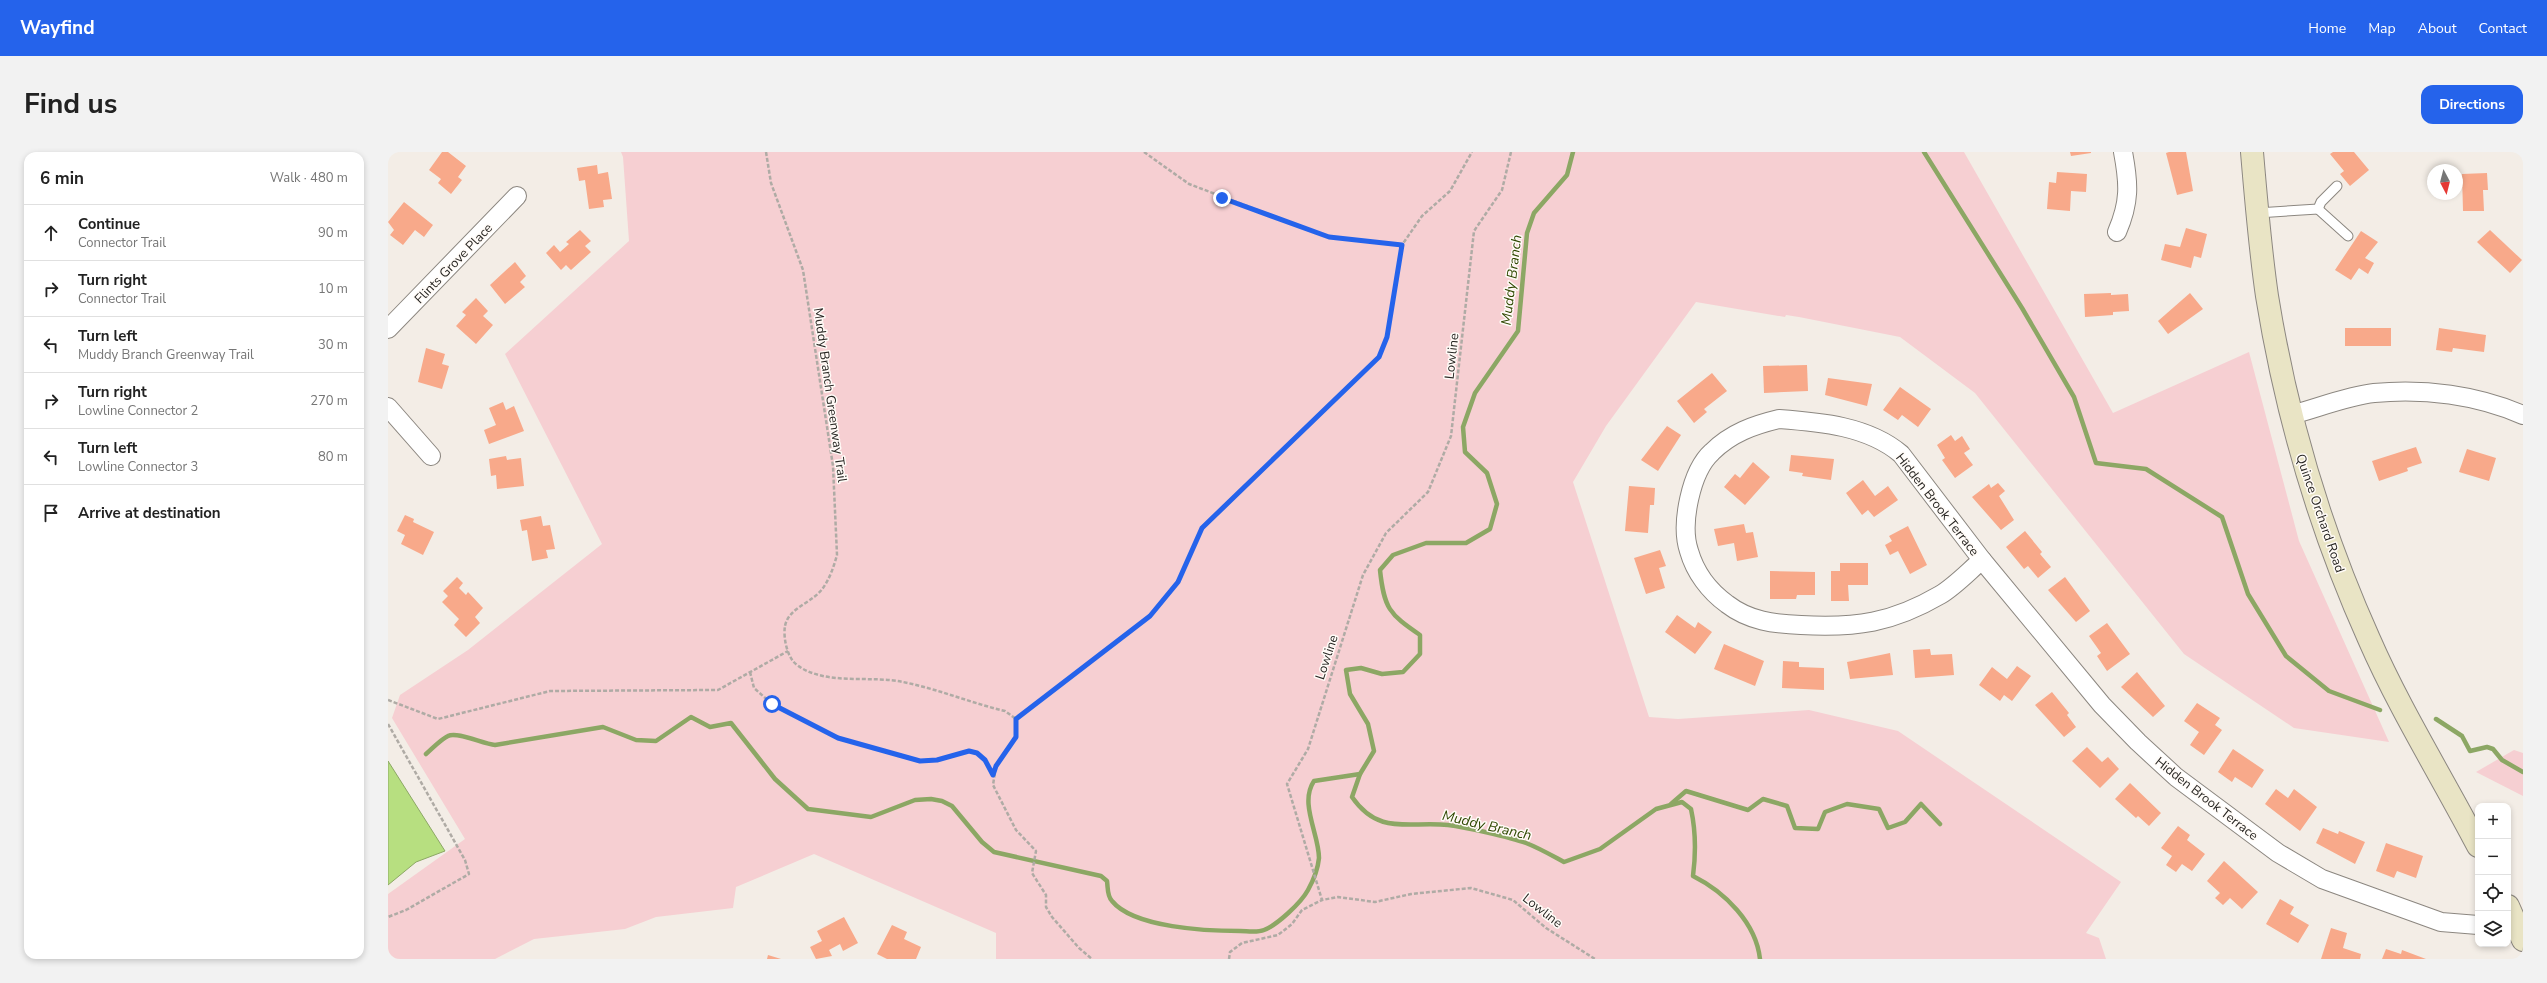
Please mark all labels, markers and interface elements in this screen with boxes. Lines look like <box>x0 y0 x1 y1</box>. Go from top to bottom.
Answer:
text: Wayfind <box>20 15 95 41</box>
text: Home <box>2308 19 2346 38</box>
text: Map <box>2368 19 2396 38</box>
text: About <box>2418 19 2457 38</box>
text: Contact <box>2479 19 2527 38</box>
text: Find us <box>24 85 118 123</box>
button: Directions <box>2421 85 2523 124</box>
north arrow <box>2427 164 2463 200</box>
text: 6 min <box>40 167 84 190</box>
text: Walk · 480 m <box>270 169 348 187</box>
route end <box>1213 189 1231 207</box>
text: Continue <box>78 214 140 234</box>
street label: Flints Grove Place <box>411 220 497 308</box>
icon: ahead <box>40 222 62 244</box>
text: 90 m <box>318 224 348 242</box>
text: Connector Trail <box>78 234 166 252</box>
water label: Muddy Branch <box>1497 234 1526 326</box>
text: Turn right <box>78 270 147 290</box>
icon: right <box>40 278 62 300</box>
text: 10 m <box>318 280 348 298</box>
text: Connector Trail <box>78 290 166 308</box>
street label: Muddy Branch Greenway Trail <box>809 307 851 484</box>
text: Turn left <box>78 326 137 346</box>
street label: Lowline <box>1441 332 1463 380</box>
icon: left <box>40 334 62 356</box>
text: 30 m <box>318 336 348 354</box>
text: Muddy Branch Greenway Trail <box>78 346 254 364</box>
text: Turn right <box>78 382 147 402</box>
icon: right <box>40 390 62 412</box>
text: 270 m <box>310 392 348 410</box>
text: Lowline Connector 2 <box>78 402 198 420</box>
text: Turn left <box>78 438 137 458</box>
icon: left <box>40 446 62 468</box>
text: 80 m <box>318 448 348 466</box>
street label: Hidden Brook Terrace <box>1891 449 1983 560</box>
street label: Quince Orchard Road <box>2291 452 2349 575</box>
text: Lowline Connector 3 <box>78 458 198 476</box>
icon: arrive <box>40 502 62 524</box>
text: Arrive at destination <box>78 503 221 523</box>
street label: Lowline <box>1311 632 1343 682</box>
route start <box>763 695 781 713</box>
street label: Hidden Brook Terrace <box>2151 753 2262 845</box>
map controls <box>2475 803 2511 947</box>
button: + <box>2475 803 2511 839</box>
water label: Muddy Branch <box>1440 806 1533 845</box>
button: − <box>2475 839 2511 875</box>
button: locate <box>2475 875 2511 911</box>
street label: Lowline <box>1519 889 1566 932</box>
button: layers <box>2475 911 2511 947</box>

